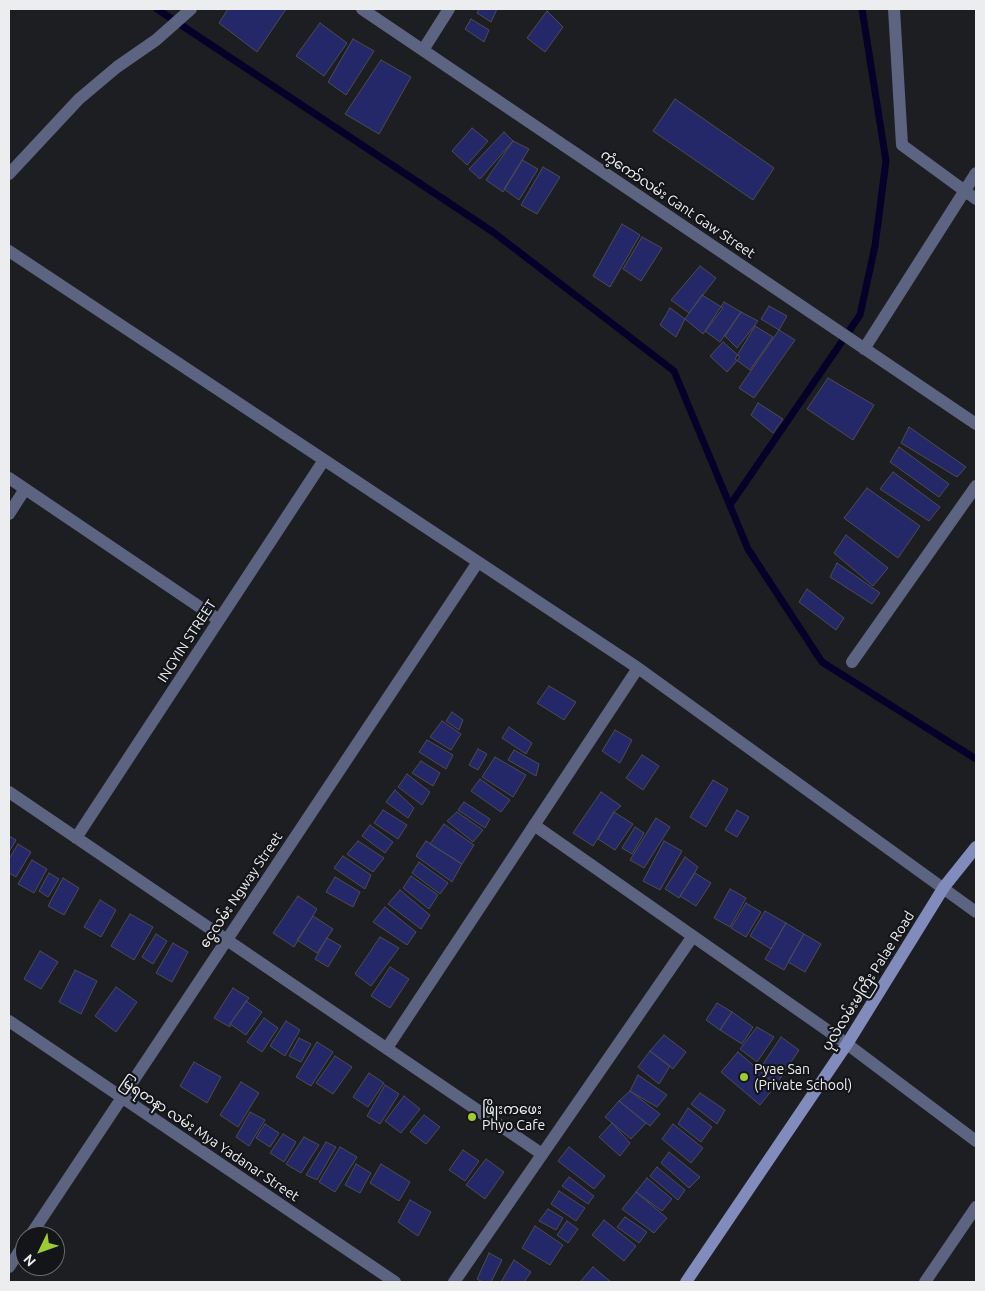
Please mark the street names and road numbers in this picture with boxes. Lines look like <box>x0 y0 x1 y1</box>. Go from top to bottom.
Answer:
street label: ကံ့ကော်လမ်း Gant Gaw Street <box>598 146 758 262</box>
street label: INGYIN STREET <box>154 597 220 685</box>
street label: ငွေလမ်း Ngway Street <box>196 829 286 951</box>
street label: ပုလဲလမ်းမကြီး Palae Road <box>818 908 918 1054</box>
street label: မြရတနာ လမ်း Mya Yadanar Street <box>118 1073 302 1205</box>

